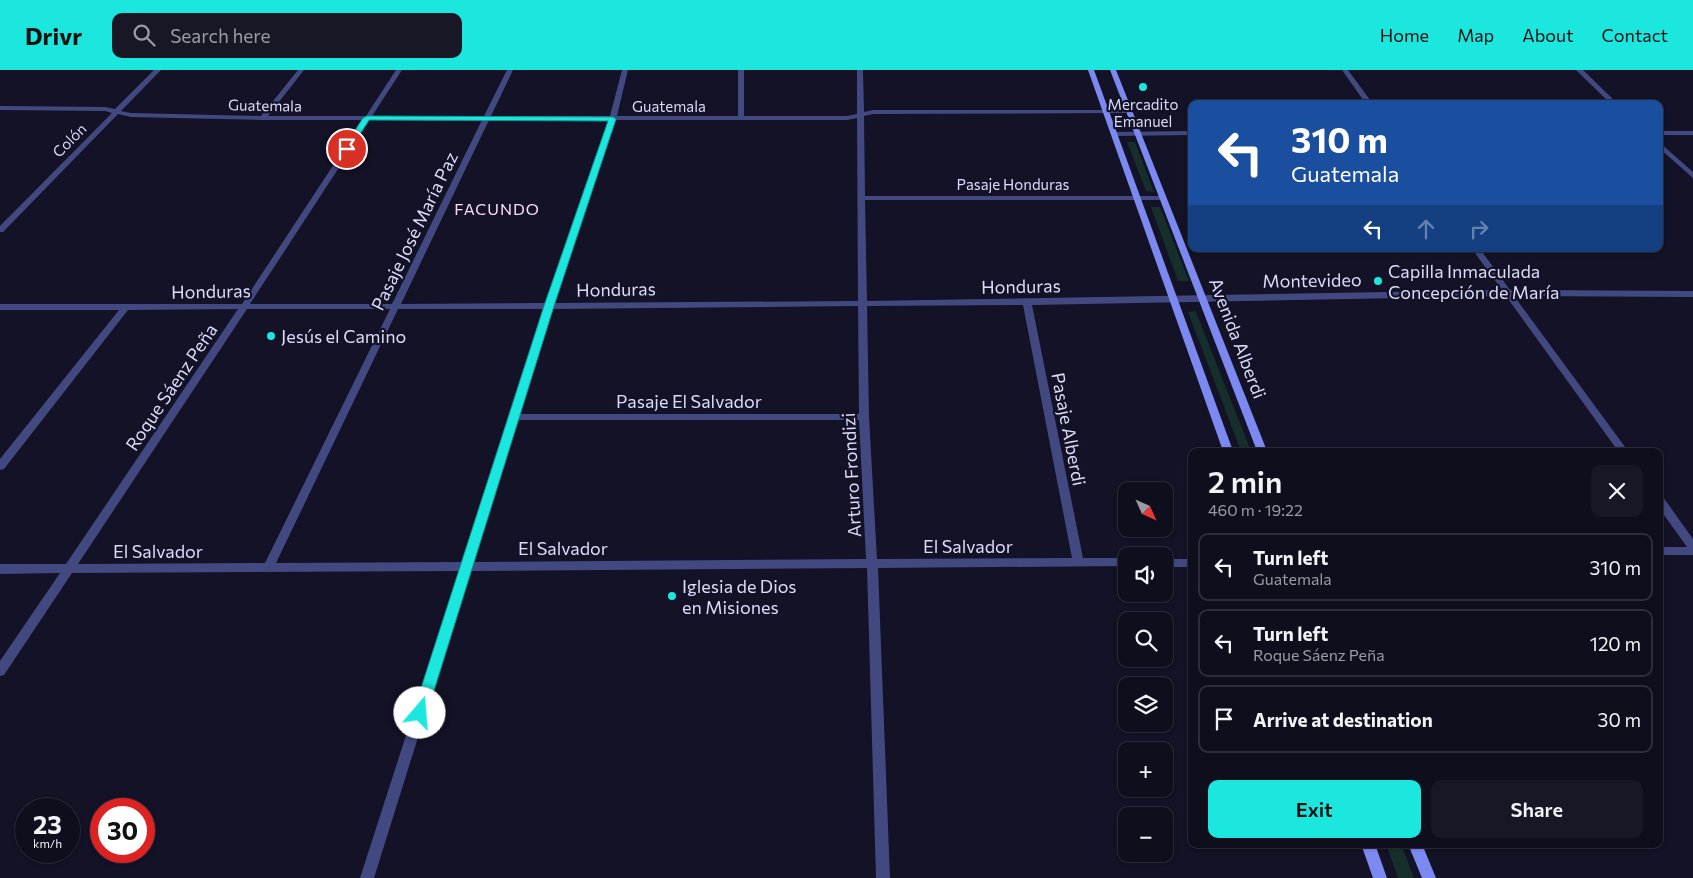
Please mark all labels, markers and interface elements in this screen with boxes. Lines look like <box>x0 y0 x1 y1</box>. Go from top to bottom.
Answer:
search box <box>112 13 462 58</box>
text: Drivr <box>25 21 82 50</box>
icon: search <box>130 21 158 49</box>
text: Search here <box>170 24 271 47</box>
text: Home <box>1380 24 1429 46</box>
text: Map <box>1457 24 1494 46</box>
text: About <box>1522 24 1574 46</box>
text: Contact <box>1602 24 1668 46</box>
marker: Mercadito Emanuel <box>1137 81 1149 93</box>
street label: Guatemala <box>228 95 302 115</box>
place label: Mercadito Emanuel <box>1108 95 1178 130</box>
street label: Guatemala <box>632 97 706 115</box>
text: 310 m <box>1291 117 1388 160</box>
street label: Colón <box>48 119 90 161</box>
icon: left <box>1208 120 1273 185</box>
pin <box>326 128 368 170</box>
icon: arrive <box>333 135 361 163</box>
street label: Pasaje José María Paz <box>366 148 462 314</box>
text: Guatemala <box>1291 160 1399 187</box>
street label: Pasaje Honduras <box>957 175 1070 193</box>
district label: FACUNDO <box>454 199 540 218</box>
icon: left <box>1359 215 1387 243</box>
icon: ahead <box>1412 215 1440 243</box>
icon: right <box>1465 215 1493 243</box>
place label: Capilla Inmaculada Concepción de María <box>1388 260 1560 303</box>
street label: Montevideo <box>1262 268 1362 292</box>
street label: Honduras <box>981 274 1061 298</box>
street label: Avenida Alberdi <box>1205 275 1271 401</box>
marker: Capilla Inmaculada Concepción de María <box>1372 275 1384 287</box>
street label: Honduras <box>576 277 656 301</box>
street label: Honduras <box>171 279 251 303</box>
street label: Roque Sáenz Peña <box>120 319 222 455</box>
place label: Jesús el Camino <box>281 325 406 347</box>
marker: Jesús el Camino <box>265 330 277 342</box>
street label: Pasaje Alberdi <box>1047 371 1091 487</box>
street label: Pasaje El Salvador <box>616 390 762 412</box>
street label: Arturo Frondizi <box>837 412 865 538</box>
text: 2 min <box>1208 462 1282 499</box>
button: close <box>1591 465 1643 517</box>
north arrow <box>1118 482 1172 538</box>
map controls <box>1118 482 1173 862</box>
text: 460 m · 19:22 <box>1208 500 1303 519</box>
street label: El Salvador <box>923 535 1013 557</box>
street label: El Salvador <box>518 537 608 559</box>
street label: El Salvador <box>113 540 203 562</box>
text: Turn left <box>1253 546 1328 569</box>
button: sound <box>1118 547 1173 602</box>
icon: left <box>1210 553 1238 581</box>
text: 310 m <box>1589 556 1641 579</box>
text: Guatemala <box>1253 569 1332 588</box>
place label: Iglesia de Dios en Misiones <box>682 575 797 618</box>
marker: Iglesia de Dios en Misiones <box>666 590 678 602</box>
button: search <box>1118 612 1173 667</box>
text: Turn left <box>1253 622 1328 645</box>
icon: left <box>1210 629 1238 657</box>
text: 120 m <box>1590 632 1641 655</box>
text: Roque Sáenz Peña <box>1253 645 1385 664</box>
button: layers <box>1118 677 1173 732</box>
position arrow <box>393 686 445 738</box>
icon: arrive <box>1210 705 1238 733</box>
text: Arrive at destination <box>1253 708 1433 731</box>
text: 30 m <box>1598 708 1641 731</box>
button: + <box>1118 742 1173 797</box>
button: Exit <box>1208 780 1421 838</box>
button: Share <box>1431 780 1643 838</box>
speed limit sign: 30 <box>90 798 155 863</box>
button: − <box>1118 807 1173 862</box>
text: 23 <box>33 809 62 839</box>
text: km/h <box>33 836 62 850</box>

